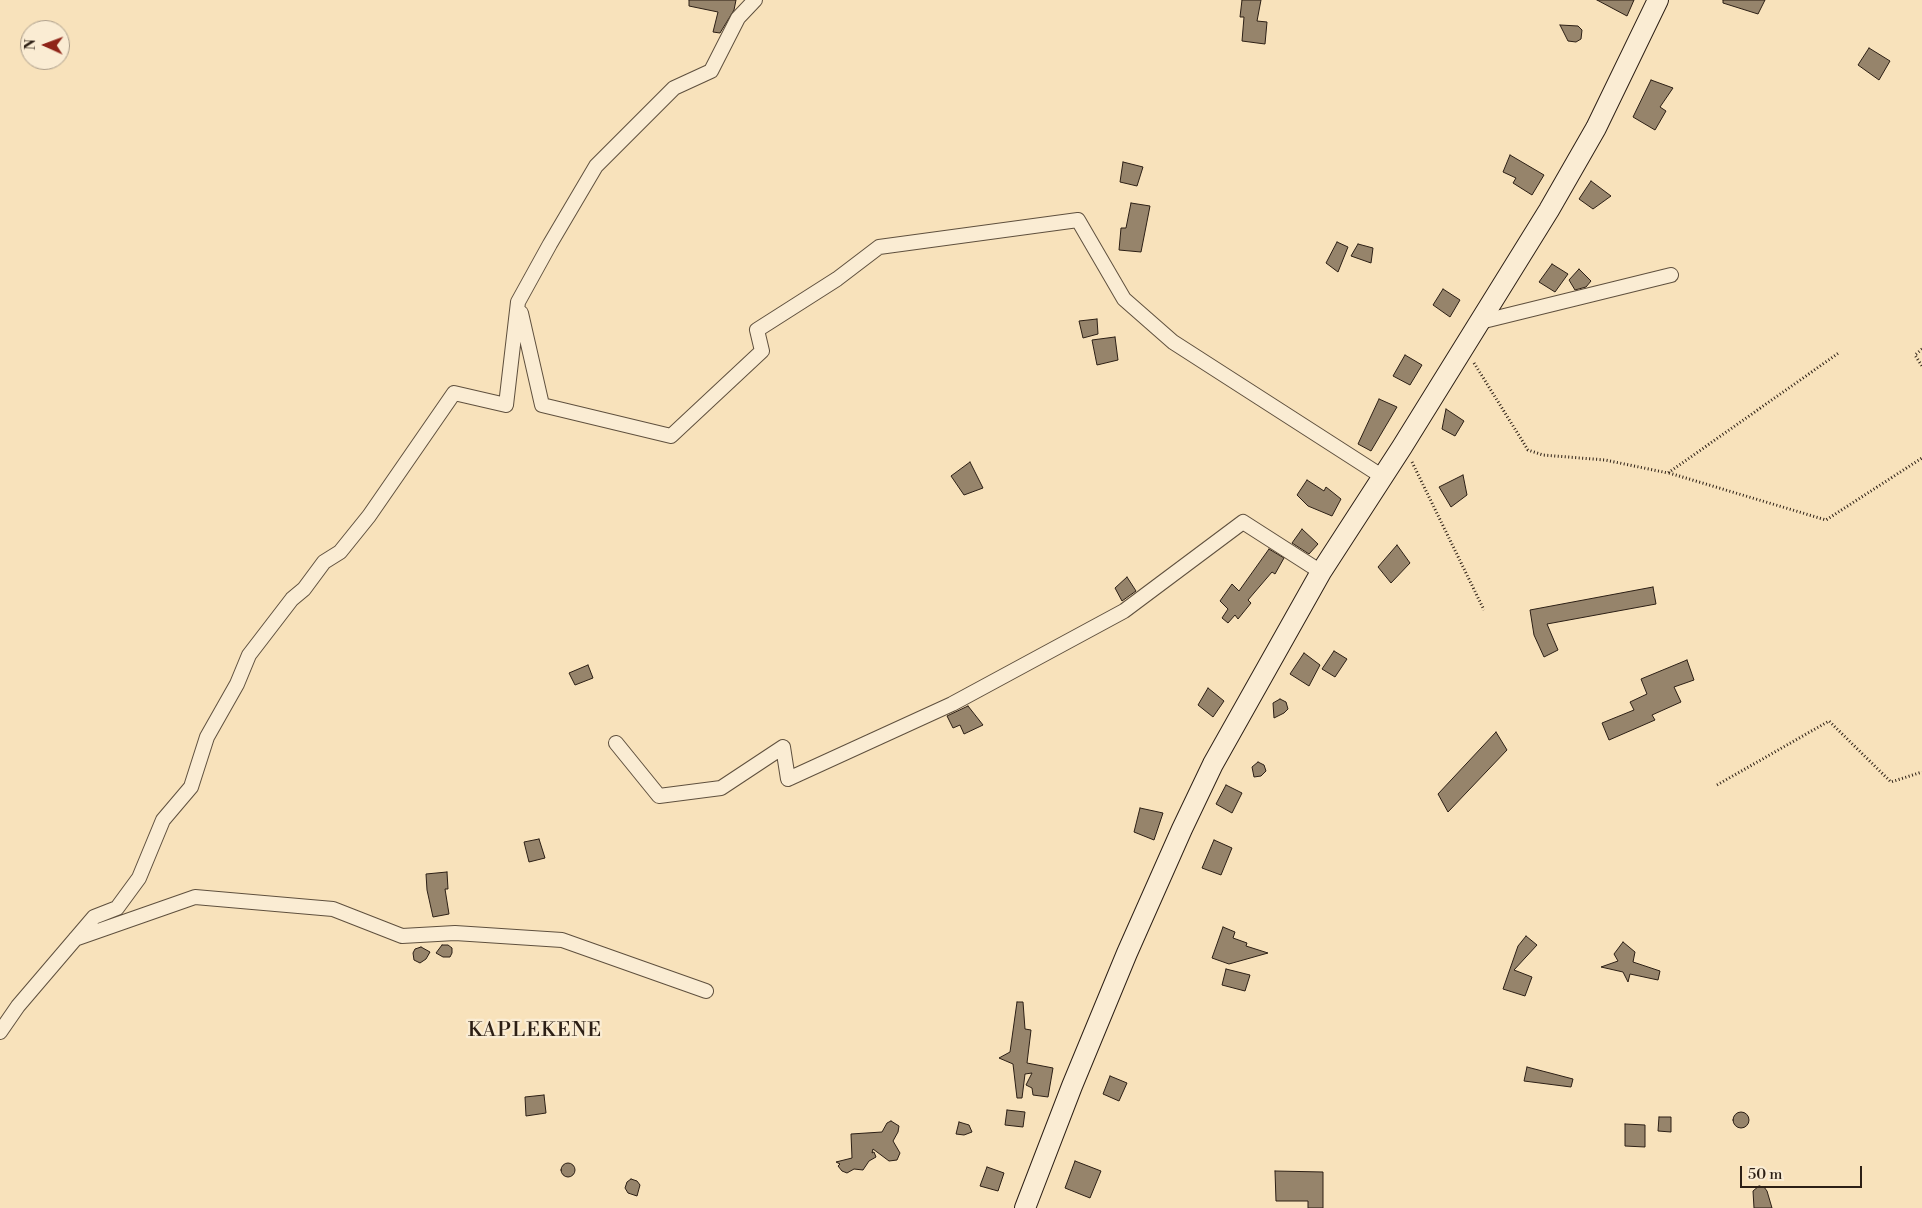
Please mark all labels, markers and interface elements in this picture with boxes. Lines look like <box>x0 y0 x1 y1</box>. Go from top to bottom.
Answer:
north arrow <box>20 20 70 70</box>
text: N <box>22 39 40 50</box>
district label: KAPLEKENE <box>467 1019 603 1043</box>
scale bar <box>1742 1156 1864 1188</box>
text: 50 m <box>1748 1165 1782 1184</box>

